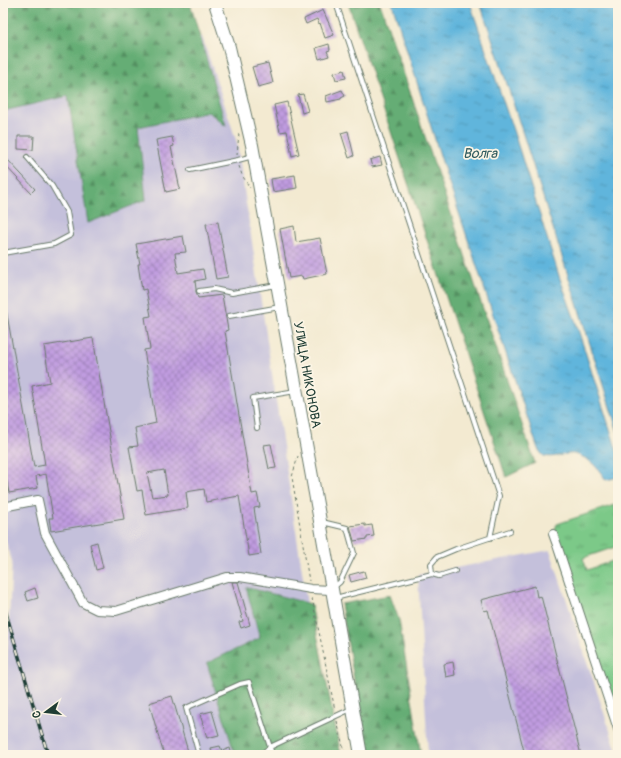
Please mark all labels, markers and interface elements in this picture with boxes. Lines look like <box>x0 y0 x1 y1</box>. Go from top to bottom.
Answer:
water label: Волга <box>463 145 499 162</box>
street label: УЛИЦА НИКОНОВА <box>290 320 324 430</box>
north arrow <box>26 692 66 732</box>
text: С <box>30 709 44 719</box>

